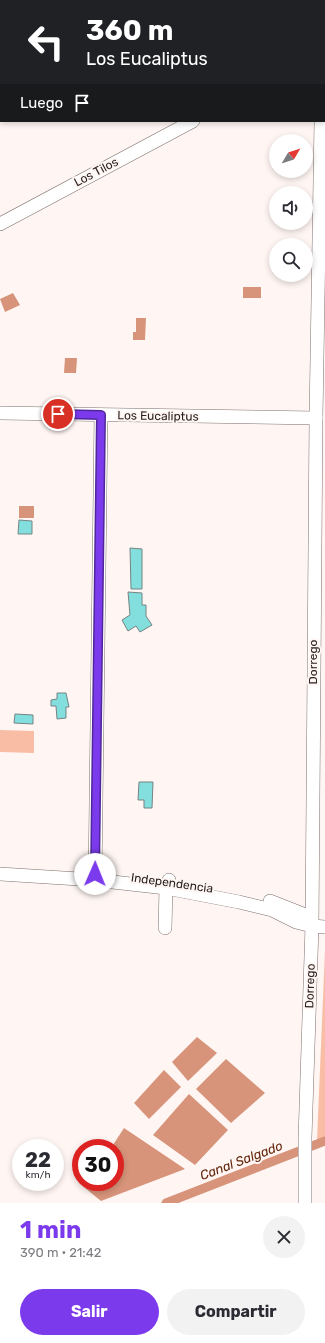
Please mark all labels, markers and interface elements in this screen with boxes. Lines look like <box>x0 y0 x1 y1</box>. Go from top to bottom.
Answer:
text: 360 m <box>86 14 173 47</box>
icon: left <box>20 16 72 68</box>
text: Los Eucaliptus <box>86 48 208 70</box>
icon: arrive <box>71 92 93 114</box>
text: Luego <box>20 94 63 112</box>
north arrow <box>269 134 313 178</box>
map controls <box>269 134 313 282</box>
street label: Los Tilos <box>72 155 120 189</box>
button: sound <box>269 186 313 230</box>
button: search <box>269 238 313 282</box>
pin <box>41 397 75 431</box>
icon: arrive <box>47 403 69 425</box>
street label: Los Eucaliptus <box>117 408 199 424</box>
street label: Dorrego <box>306 639 320 684</box>
position arrow <box>74 853 116 895</box>
street label: Independencia <box>130 870 214 896</box>
street label: Dorrego <box>302 963 318 1009</box>
water label: Canal Salgado <box>198 1138 285 1184</box>
speed limit sign: 30 <box>72 1139 124 1191</box>
text: 22 <box>25 1148 51 1172</box>
text: km/h <box>26 1169 50 1181</box>
text: 1 min <box>20 1216 81 1244</box>
button: close <box>263 1216 305 1258</box>
text: 390 m · 21:42 <box>20 1245 101 1260</box>
button: Salir <box>20 1289 159 1335</box>
button: Compartir <box>167 1289 305 1335</box>

